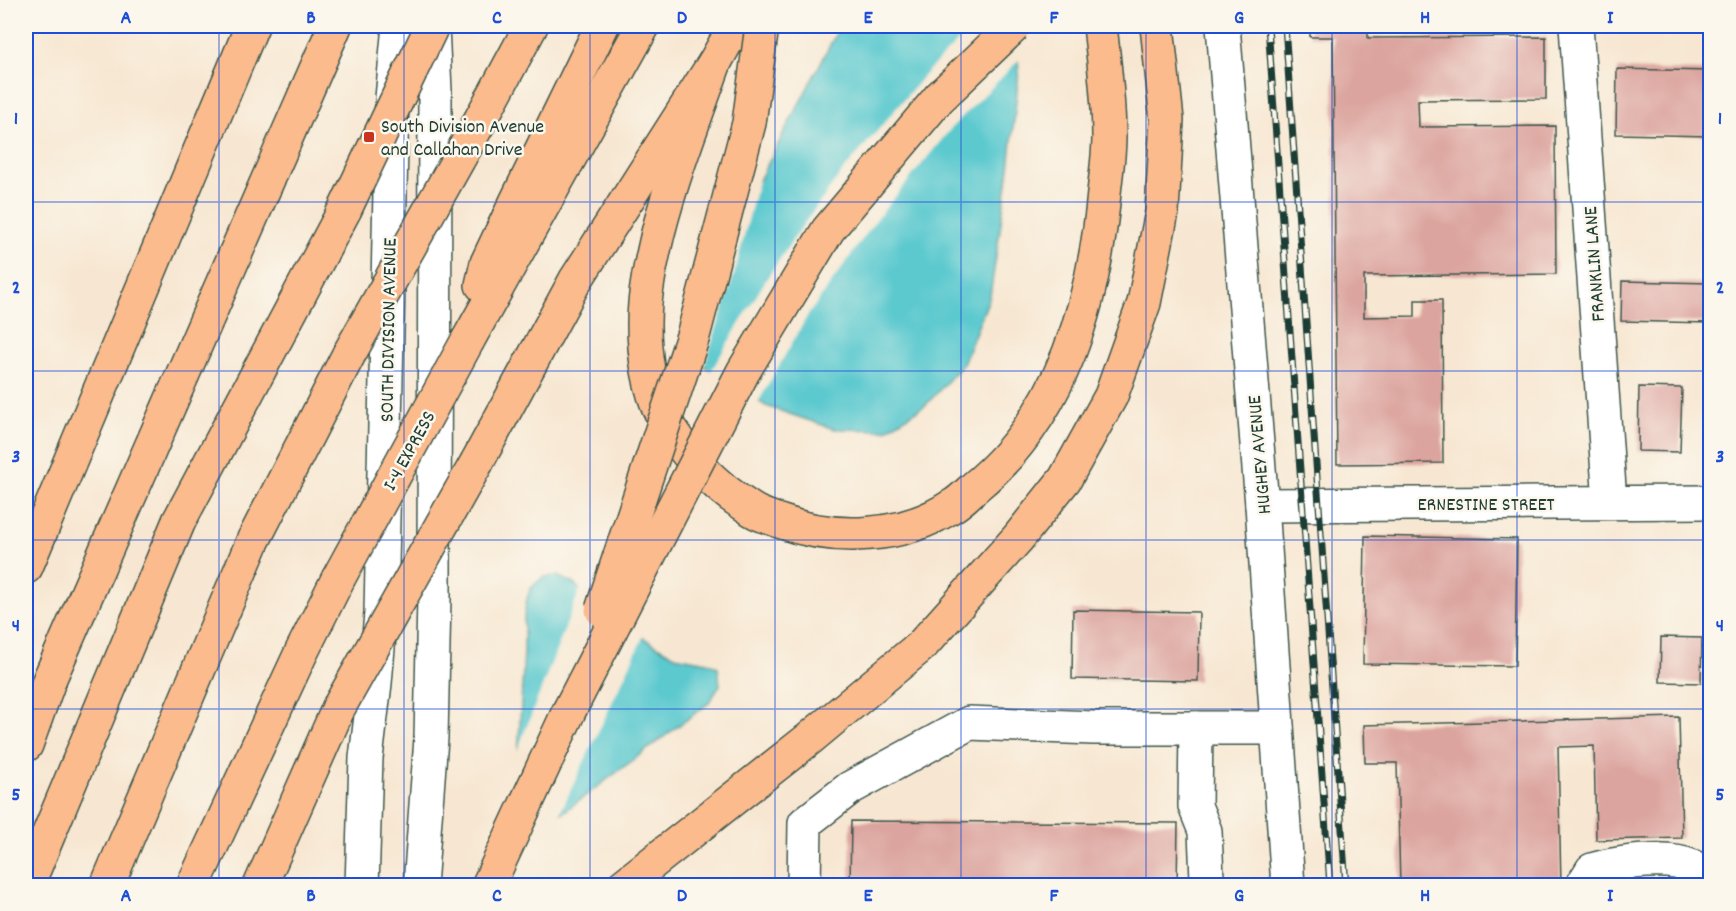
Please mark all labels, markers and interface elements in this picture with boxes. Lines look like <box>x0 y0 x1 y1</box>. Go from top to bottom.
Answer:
text: A <box>121 5 132 33</box>
text: B <box>306 5 316 33</box>
text: C <box>492 5 502 33</box>
text: D <box>677 5 688 33</box>
text: E <box>863 5 873 33</box>
text: F <box>1050 5 1060 33</box>
text: G <box>1234 5 1244 33</box>
text: H <box>1420 5 1430 33</box>
text: I <box>1607 5 1614 33</box>
text: 1 <box>14 106 18 134</box>
text: 1 <box>1718 106 1722 134</box>
place label: South Division Avenue and Callahan Drive <box>381 114 544 165</box>
marker: South Division Avenue and Callahan Drive <box>362 130 376 144</box>
street label: FRANKLIN LANE <box>1578 205 1614 322</box>
street label: SOUTH DIVISION AVENUE <box>374 238 406 422</box>
text: 2 <box>12 275 20 303</box>
text: 2 <box>1716 275 1724 303</box>
street label: HUGHEY AVENUE <box>1242 394 1280 515</box>
street label: I-4 EXPRESS <box>377 406 444 497</box>
text: 3 <box>12 444 20 472</box>
text: 3 <box>1716 444 1724 472</box>
street label: ERNESTINE STREET <box>1417 492 1555 520</box>
text: 4 <box>12 613 20 641</box>
text: 4 <box>1716 613 1724 641</box>
text: 5 <box>11 782 21 810</box>
text: 5 <box>1715 782 1725 810</box>
text: A <box>121 883 132 911</box>
text: B <box>306 883 316 911</box>
text: C <box>492 883 502 911</box>
text: D <box>677 883 688 911</box>
text: E <box>863 883 873 911</box>
text: F <box>1050 883 1060 911</box>
text: G <box>1234 883 1244 911</box>
text: H <box>1420 883 1430 911</box>
text: I <box>1607 883 1614 911</box>

